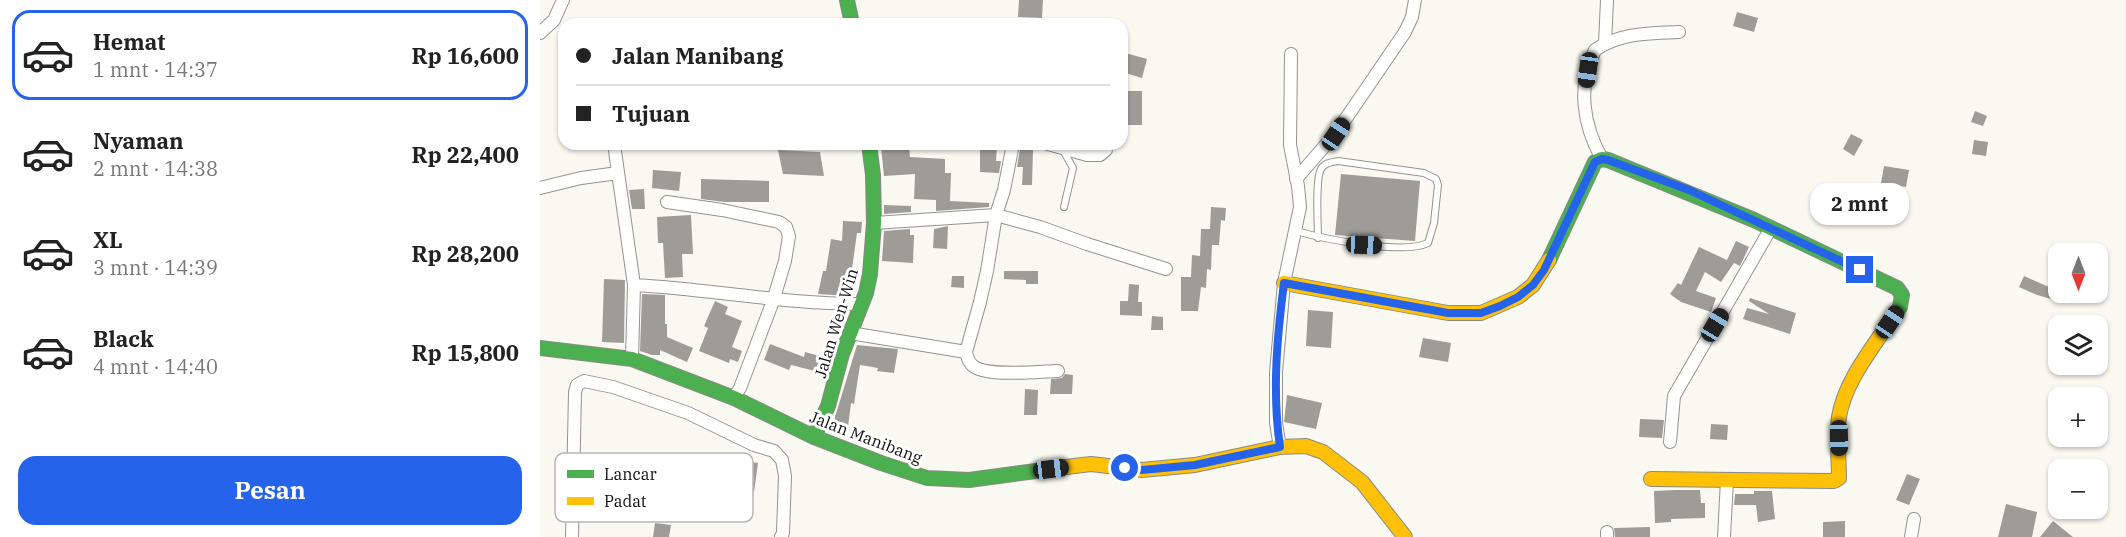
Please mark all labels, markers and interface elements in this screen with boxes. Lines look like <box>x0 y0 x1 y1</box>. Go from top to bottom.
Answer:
text: Hemat <box>93 27 165 56</box>
icon: car <box>21 28 75 82</box>
text: Rp 16,600 <box>412 41 519 70</box>
text: Jalan Manibang <box>612 41 783 70</box>
car <box>1577 51 1599 89</box>
text: 1 mnt · 14:37 <box>93 56 218 83</box>
text: Tujuan <box>612 99 690 128</box>
car <box>1318 114 1354 154</box>
text: Nyaman <box>93 126 184 155</box>
icon: car <box>21 127 75 181</box>
text: Rp 22,400 <box>412 140 519 169</box>
text: 2 mnt · 14:38 <box>93 155 218 182</box>
callout: 2 mnt <box>1810 183 1910 225</box>
text: 2 mnt <box>1831 190 1888 217</box>
text: XL <box>93 225 123 254</box>
icon: car <box>21 226 75 280</box>
car <box>1346 235 1382 255</box>
text: Rp 28,200 <box>412 239 519 268</box>
north arrow <box>2048 243 2108 303</box>
map controls <box>2048 243 2108 519</box>
text: 3 mnt · 14:39 <box>93 254 218 281</box>
route end <box>1846 256 1873 283</box>
street label: Jalan Wen-Win <box>810 266 862 380</box>
car <box>1872 302 1908 342</box>
car <box>1698 305 1732 345</box>
button: layers <box>2048 315 2108 375</box>
text: Black <box>93 324 154 353</box>
icon: car <box>21 325 75 379</box>
text: Rp 15,800 <box>412 338 519 367</box>
text: 4 mnt · 14:40 <box>93 353 218 380</box>
button: + <box>2048 387 2108 447</box>
street label: Jalan Manibang <box>807 406 925 468</box>
car <box>1830 420 1848 456</box>
legend <box>555 453 753 522</box>
route start <box>1111 454 1138 481</box>
button: Pesan <box>18 456 522 525</box>
car <box>1032 458 1070 480</box>
button: − <box>2048 459 2108 519</box>
text: Lancar <box>604 464 657 484</box>
text: Padat <box>604 491 647 511</box>

